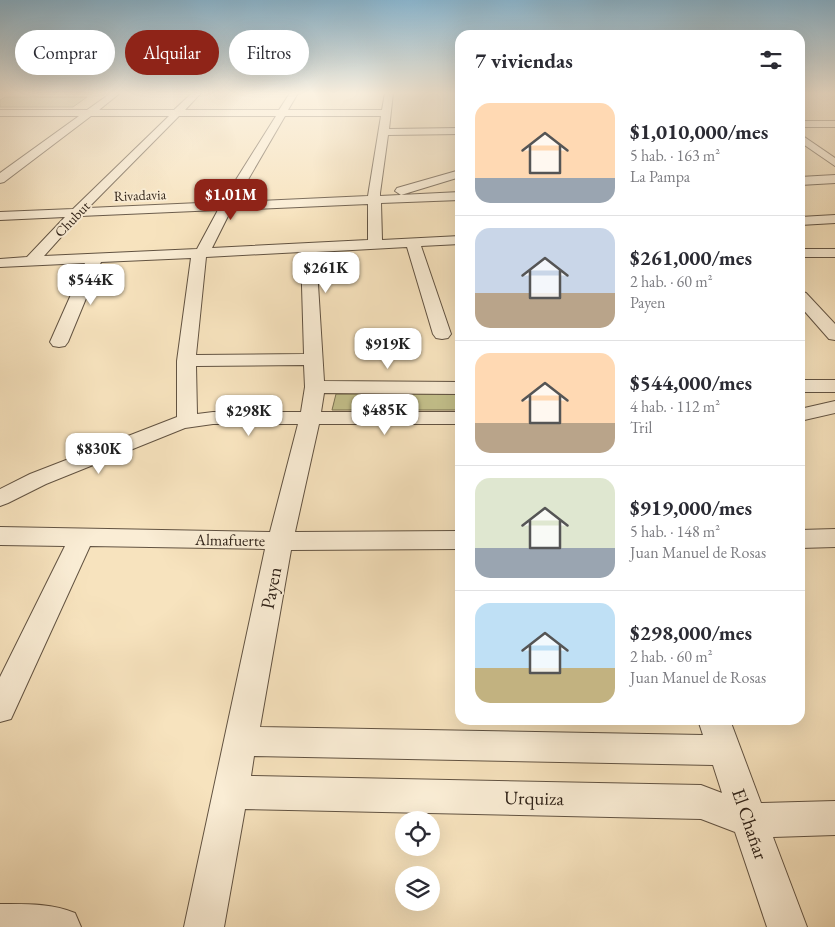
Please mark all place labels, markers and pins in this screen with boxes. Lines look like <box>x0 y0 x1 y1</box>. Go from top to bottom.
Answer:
pin: $1.01M <box>190 178 272 221</box>
pin: $261K <box>291 252 361 294</box>
pin: $544K <box>56 264 126 306</box>
pin: $919K <box>353 328 423 370</box>
pin: $298K <box>214 394 284 437</box>
pin: $485K <box>350 394 420 436</box>
pin: $830K <box>64 432 134 475</box>

